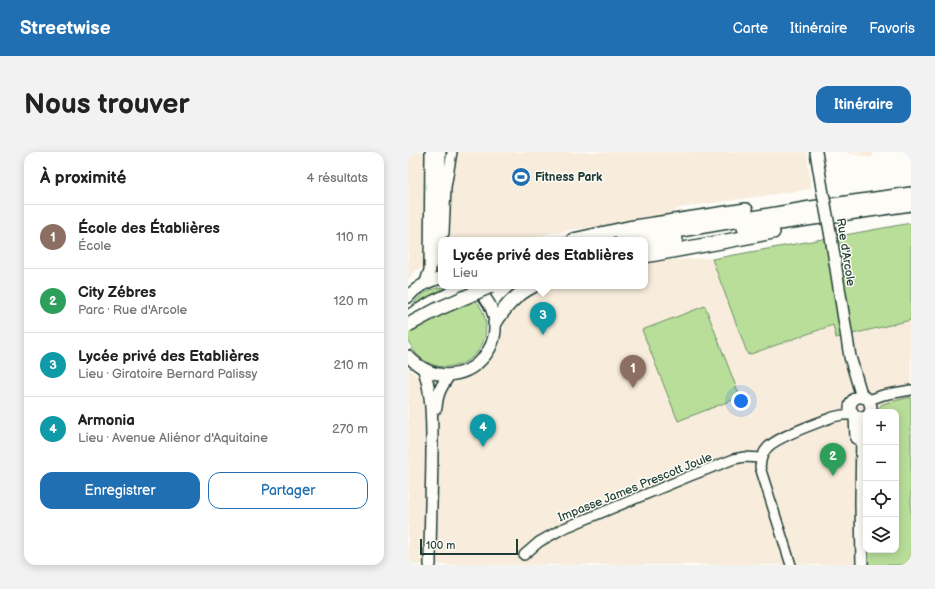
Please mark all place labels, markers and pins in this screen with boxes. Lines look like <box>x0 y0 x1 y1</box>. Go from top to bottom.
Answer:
sports icon: Fitness Park <box>510 166 532 188</box>
place label: Fitness Park <box>535 170 603 185</box>
pin: 3 <box>530 302 556 335</box>
pin: 1 <box>620 355 646 388</box>
pin: 4 <box>470 414 496 447</box>
pin: 2 <box>820 443 846 476</box>

